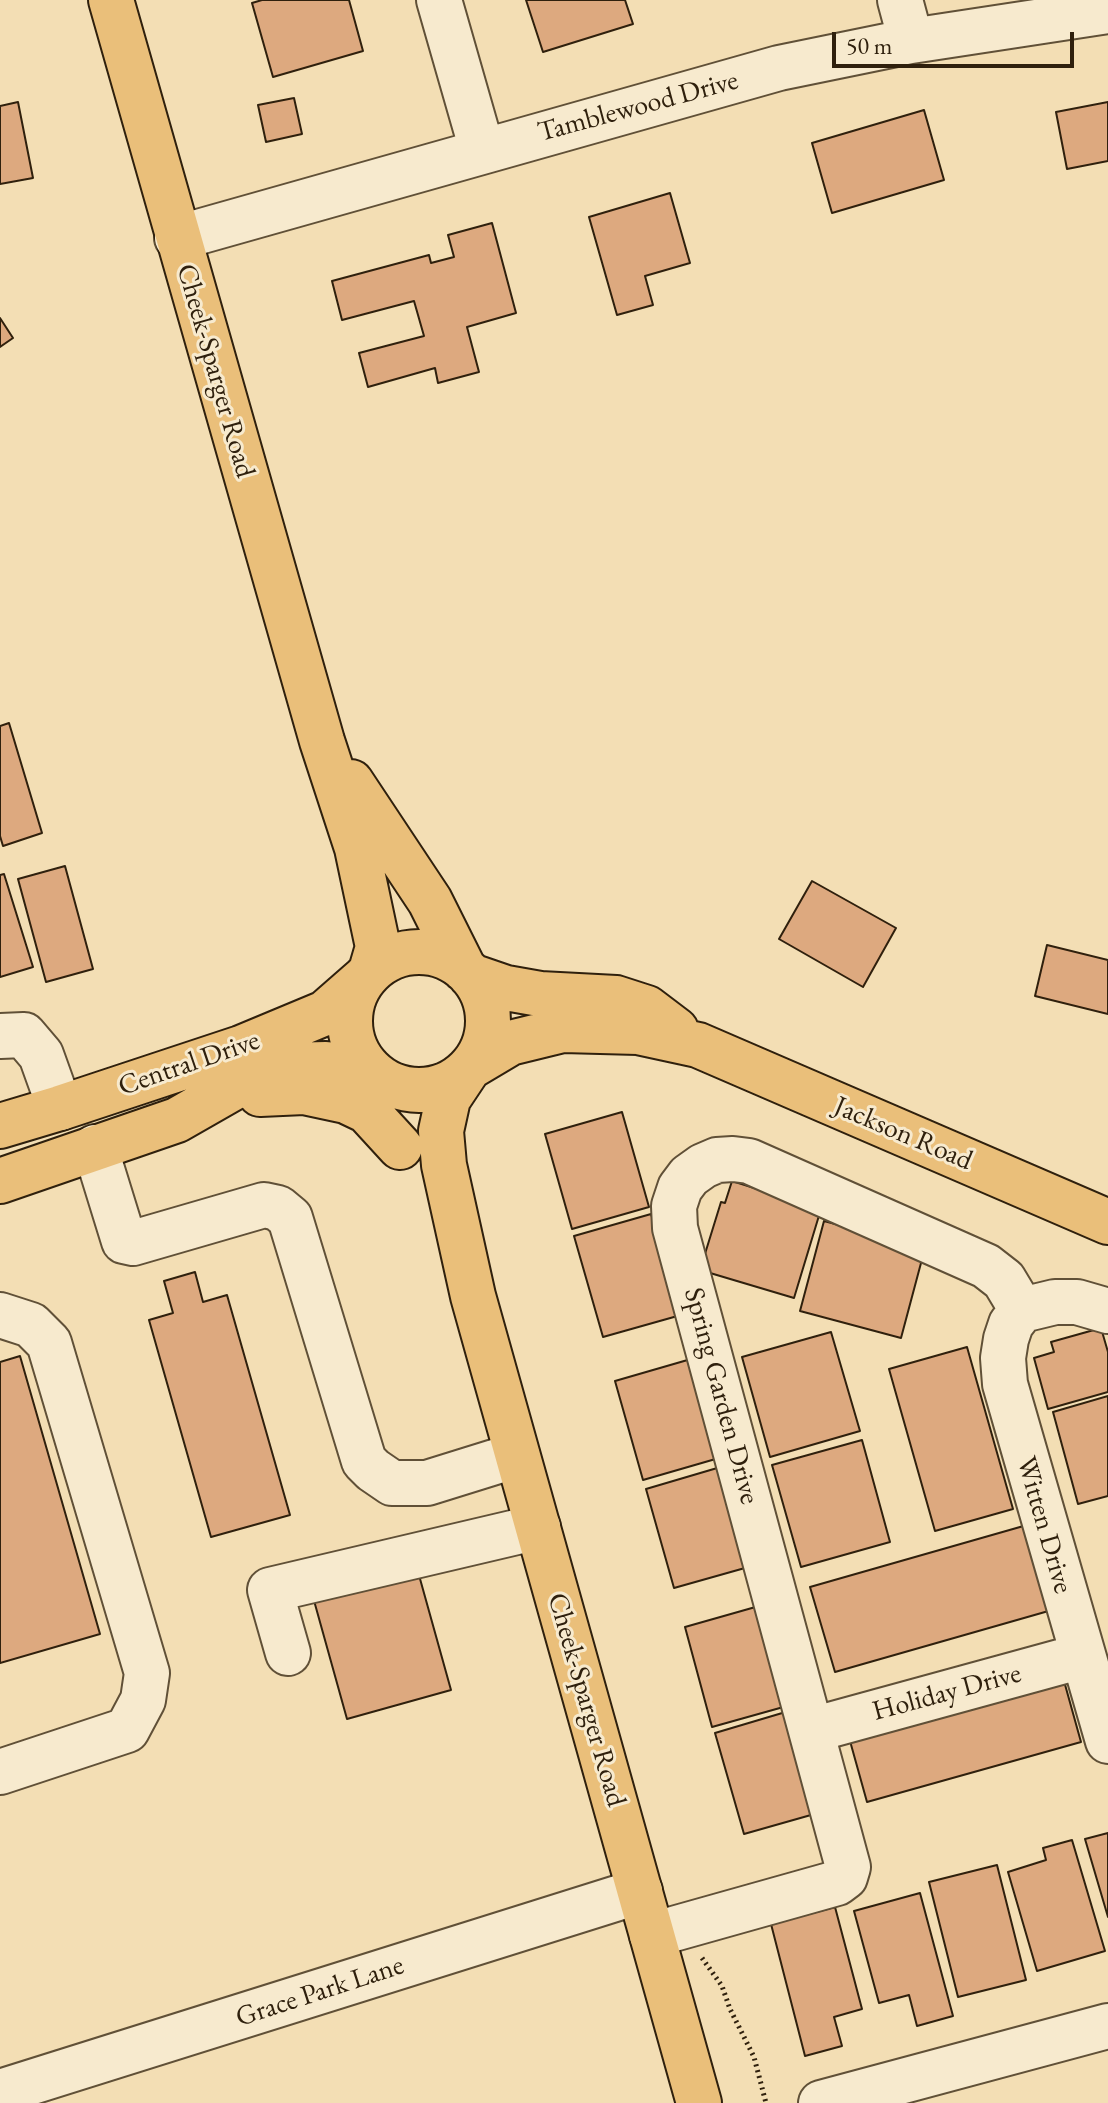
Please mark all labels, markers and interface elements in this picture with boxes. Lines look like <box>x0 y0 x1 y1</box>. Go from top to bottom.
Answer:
scale bar <box>836 16 1078 66</box>
text: 50 m <box>846 30 893 61</box>
street label: Tamblewood Drive <box>534 64 742 150</box>
street label: Cheek-Sparger Road <box>168 260 262 482</box>
street label: Central Drive <box>114 1024 264 1104</box>
street label: Jackson Road <box>829 1090 977 1178</box>
street label: Spring Garden Drive <box>676 1284 766 1508</box>
street label: Witten Drive <box>1008 1453 1080 1597</box>
street label: Cheek-Sparger Road <box>539 1589 633 1811</box>
street label: Holiday Drive <box>869 1657 1025 1729</box>
street label: Grace Park Lane <box>232 1949 408 2035</box>

